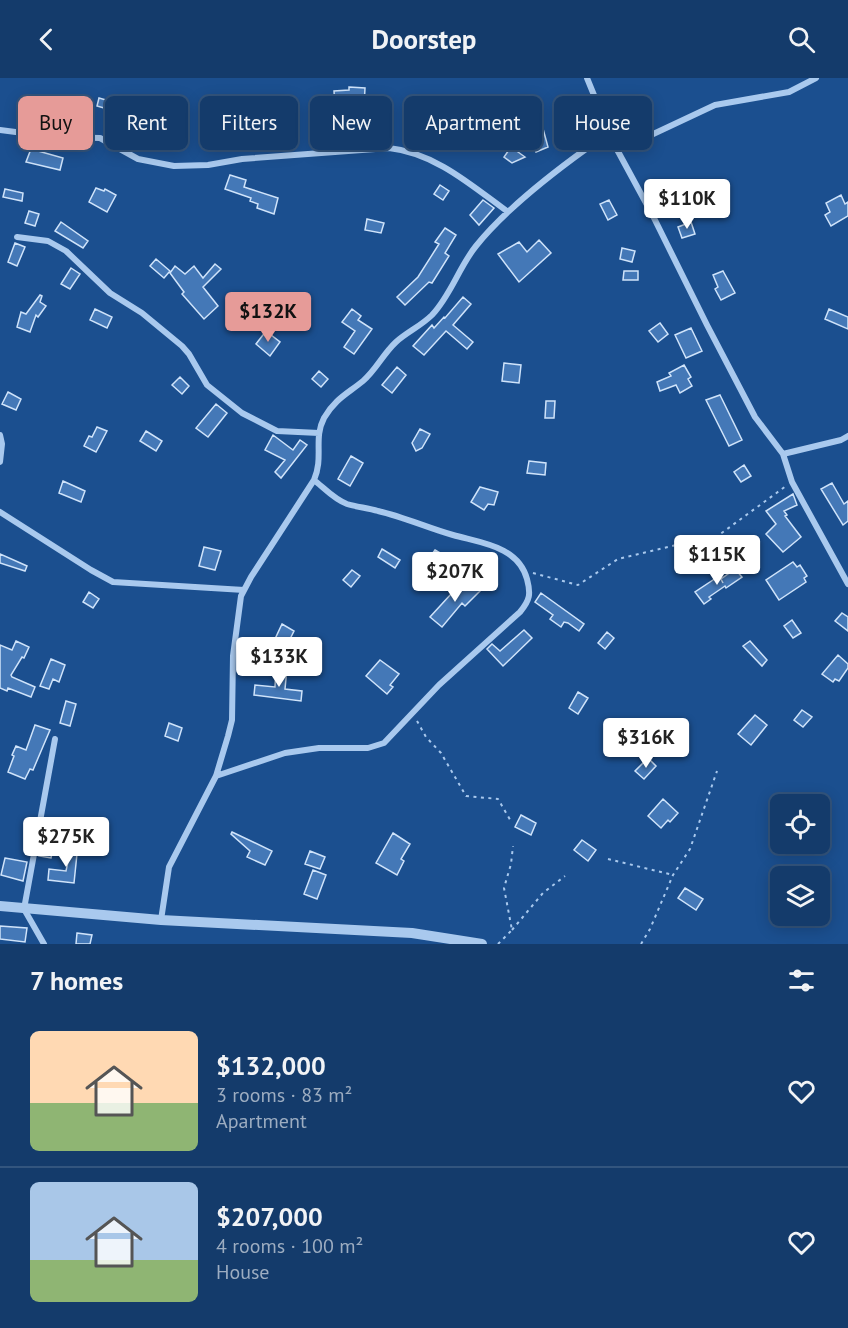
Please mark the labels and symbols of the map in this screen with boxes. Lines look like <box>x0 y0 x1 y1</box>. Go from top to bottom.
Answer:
pin: $110K <box>645 179 729 230</box>
pin: $132K <box>226 292 310 343</box>
pin: $115K <box>675 535 759 586</box>
pin: $207K <box>413 552 497 603</box>
pin: $133K <box>237 637 321 688</box>
pin: $316K <box>604 718 688 769</box>
pin: $275K <box>24 817 108 868</box>

